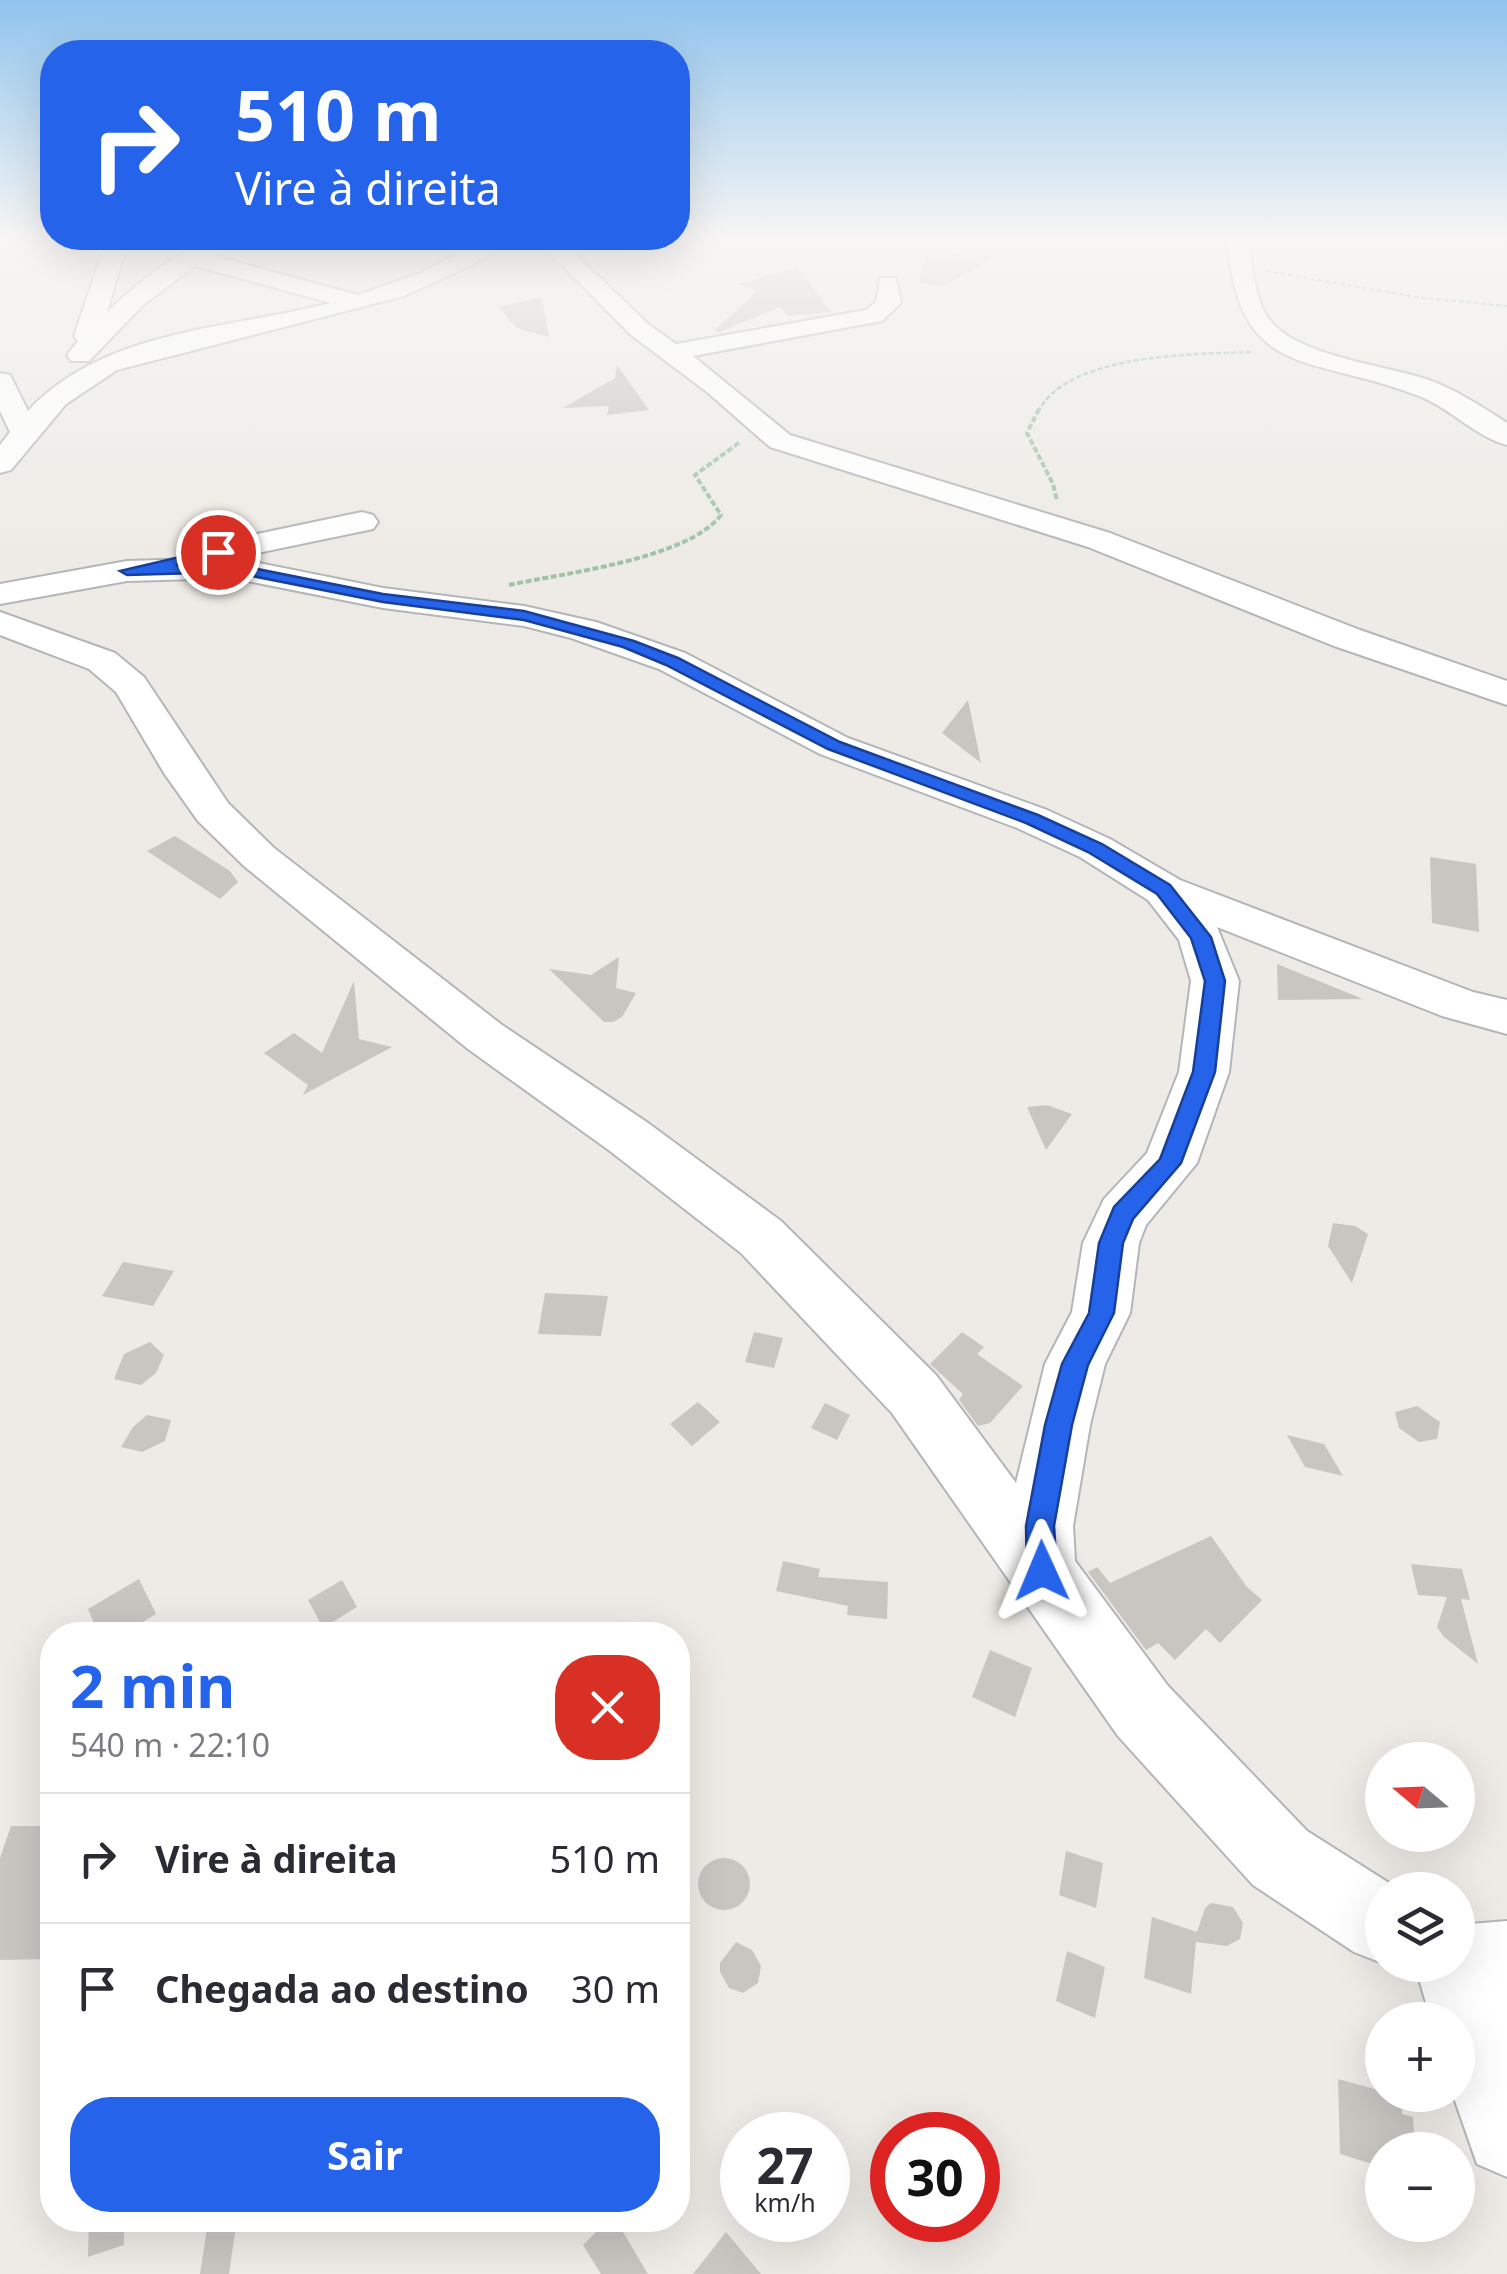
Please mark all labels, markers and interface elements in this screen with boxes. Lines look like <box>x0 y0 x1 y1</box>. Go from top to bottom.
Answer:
text: 510 m <box>235 66 442 162</box>
icon: right <box>70 80 200 210</box>
text: Vire à direita <box>235 157 501 218</box>
pin <box>176 510 261 595</box>
icon: arrive <box>191 525 246 580</box>
position arrow <box>990 1519 1094 1623</box>
text: 2 min <box>70 1644 235 1726</box>
button: close <box>555 1655 660 1760</box>
text: 540 m · 22:10 <box>70 1723 270 1766</box>
north arrow <box>1365 1742 1475 1852</box>
map controls <box>1365 1742 1475 2242</box>
icon: right <box>70 1831 125 1886</box>
text: Vire à direita <box>155 1832 397 1884</box>
text: 510 m <box>549 1832 660 1884</box>
button: layers <box>1365 1872 1475 1982</box>
icon: arrive <box>70 1961 125 2016</box>
text: Chegada ao destino <box>155 1962 529 2014</box>
text: 30 m <box>571 1962 660 2014</box>
button: + <box>1365 2002 1475 2112</box>
button: Sair <box>70 2097 660 2212</box>
speed limit sign: 30 <box>870 2112 1000 2242</box>
text: 27 <box>756 2131 814 2199</box>
button: − <box>1365 2132 1475 2242</box>
text: km/h <box>754 2185 816 2219</box>

